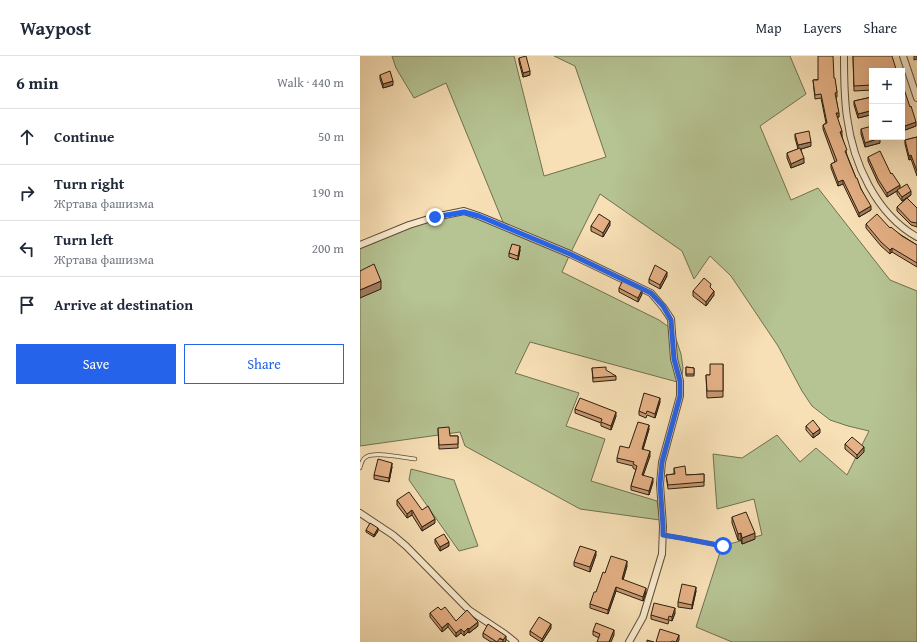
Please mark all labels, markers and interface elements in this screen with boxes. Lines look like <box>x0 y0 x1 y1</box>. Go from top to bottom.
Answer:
text: Waypost <box>20 14 91 42</box>
text: Map <box>756 18 782 38</box>
text: Layers <box>804 18 842 38</box>
text: Share <box>864 18 897 38</box>
map controls <box>869 68 905 140</box>
button: + <box>869 68 905 104</box>
text: 6 min <box>16 70 58 95</box>
text: Walk · 440 m <box>277 73 344 92</box>
button: − <box>869 104 905 140</box>
icon: ahead <box>16 126 38 148</box>
text: Continue <box>54 126 115 147</box>
text: 50 m <box>318 127 344 146</box>
text: Turn right <box>54 173 125 194</box>
icon: right <box>16 182 38 204</box>
text: 190 m <box>312 183 344 202</box>
text: Жртава фашизма <box>54 194 154 213</box>
route end <box>426 208 444 226</box>
text: Turn left <box>54 229 113 250</box>
icon: left <box>16 238 38 260</box>
text: 200 m <box>312 239 344 258</box>
text: Жртава фашизма <box>54 250 154 269</box>
icon: arrive <box>16 294 38 316</box>
text: Arrive at destination <box>54 294 193 315</box>
button: Save <box>16 344 176 384</box>
button: Share <box>184 344 344 384</box>
route start <box>714 537 732 555</box>

